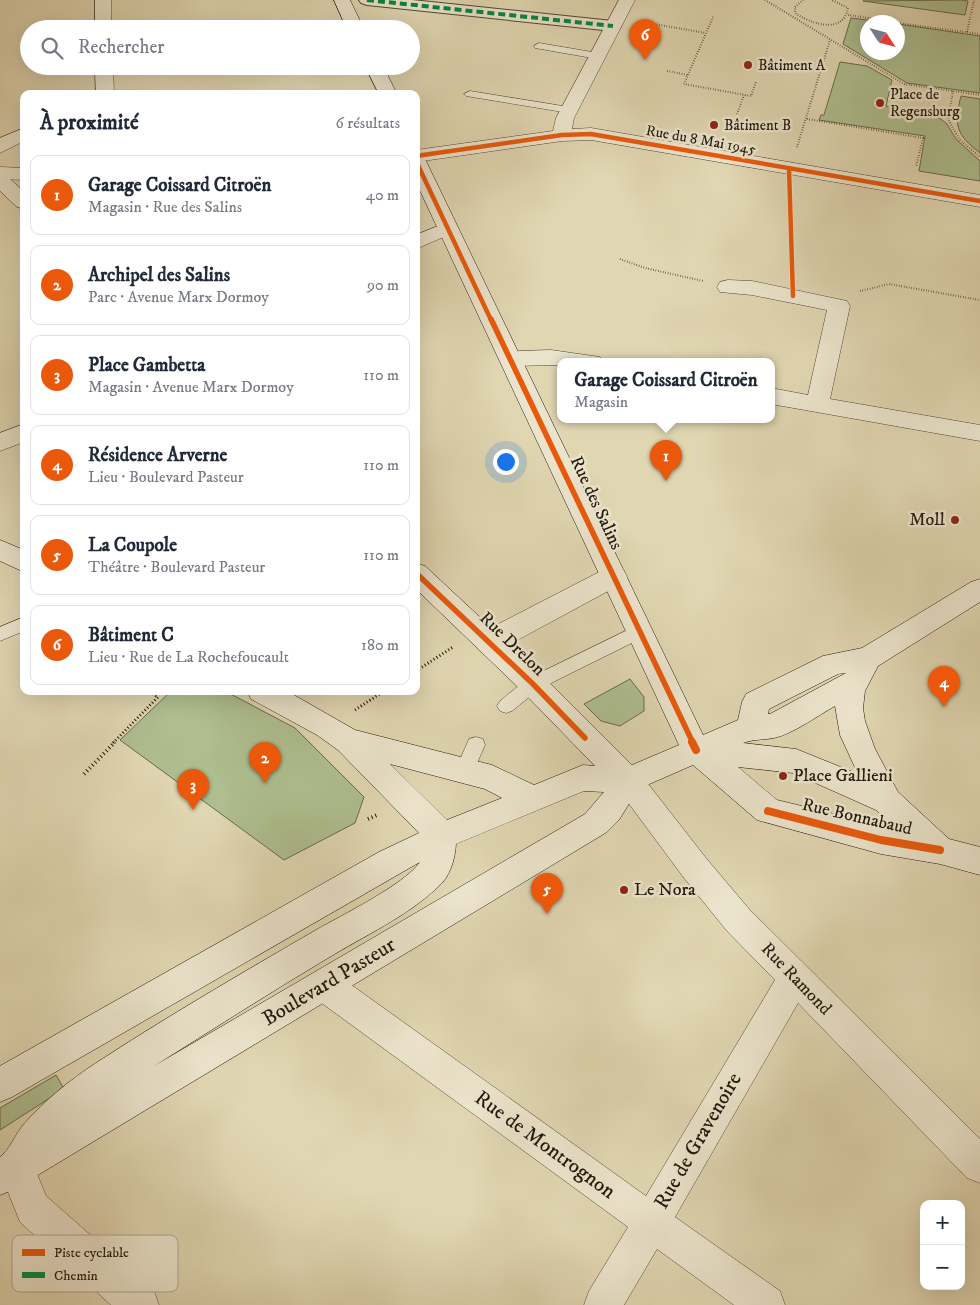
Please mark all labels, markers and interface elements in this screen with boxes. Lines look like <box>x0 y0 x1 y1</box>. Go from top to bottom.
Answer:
north arrow <box>860 15 905 60</box>
pin: 6 <box>629 19 661 60</box>
search box <box>20 20 420 75</box>
icon: search <box>38 34 66 62</box>
text: Rechercher <box>78 36 164 59</box>
place label: Bâtiment A <box>758 56 826 75</box>
marker: Bâtiment A <box>742 59 754 71</box>
place label: Place de Regensburg <box>890 85 960 121</box>
marker: Place de Regensburg <box>874 97 886 109</box>
text: À proximité <box>40 110 139 136</box>
text: 6 résultats <box>335 113 400 133</box>
place label: Bâtiment B <box>724 116 791 135</box>
marker: Bâtiment B <box>708 119 720 131</box>
street label: Rue du 8 Mai 1945 <box>644 121 758 159</box>
text: Garage Coissard Citroën <box>88 174 271 197</box>
text: 1 <box>54 185 60 205</box>
text: 40 m <box>366 185 399 205</box>
text: Magasin · Rue des Salins <box>88 197 242 217</box>
text: Archipel des Salins <box>88 264 230 287</box>
text: 2 <box>53 275 61 295</box>
text: 90 m <box>367 275 399 295</box>
text: Parc · Avenue Marx Dormoy <box>88 287 269 307</box>
text: Place Gambetta <box>88 354 205 377</box>
popup <box>557 358 775 423</box>
text: 3 <box>54 365 60 385</box>
text: 110 m <box>363 365 399 385</box>
text: Garage Coissard Citroën <box>574 369 758 392</box>
text: Magasin · Avenue Marx Dormoy <box>88 377 294 397</box>
text: Magasin <box>574 392 628 412</box>
pin: 1 <box>650 440 682 481</box>
text: Résidence Arverne <box>88 444 227 467</box>
your location <box>493 449 519 475</box>
street label: Rue des Salins <box>565 453 627 553</box>
text: 4 <box>52 455 62 475</box>
text: 110 m <box>363 455 399 475</box>
text: Lieu · Boulevard Pasteur <box>88 467 244 487</box>
place label: Moll <box>909 509 946 531</box>
marker: Moll <box>949 514 961 526</box>
text: La Coupole <box>88 534 177 557</box>
text: 5 <box>53 545 61 565</box>
text: 110 m <box>363 545 399 565</box>
text: Théâtre · Boulevard Pasteur <box>88 557 265 577</box>
street label: Rue Drelon <box>474 607 550 681</box>
text: Bâtiment C <box>88 624 174 647</box>
text: 6 <box>53 635 61 655</box>
text: 180 m <box>361 635 399 655</box>
text: Lieu · Rue de La Rochefoucault <box>88 647 289 667</box>
pin: 4 <box>928 666 960 707</box>
pin: 2 <box>249 742 281 783</box>
place label: Place Gallieni <box>793 765 893 787</box>
pin: 3 <box>177 769 209 810</box>
marker: Place Gallieni <box>777 770 789 782</box>
street label: Rue Bonnabaud <box>800 794 914 840</box>
pin: 5 <box>531 873 563 914</box>
place label: Le Nora <box>634 879 696 901</box>
marker: Le Nora <box>618 884 630 896</box>
street label: Boulevard Pasteur <box>258 932 401 1032</box>
street label: Rue Ramond <box>756 938 836 1020</box>
street label: Rue de Gravenoire <box>648 1068 748 1214</box>
street label: Rue de Montrognon <box>469 1085 621 1205</box>
map controls <box>920 1200 965 1290</box>
button: + <box>920 1200 965 1245</box>
legend <box>12 1235 178 1292</box>
text: Piste cyclable <box>54 1244 129 1262</box>
button: − <box>920 1245 965 1290</box>
text: Chemin <box>54 1267 99 1285</box>

